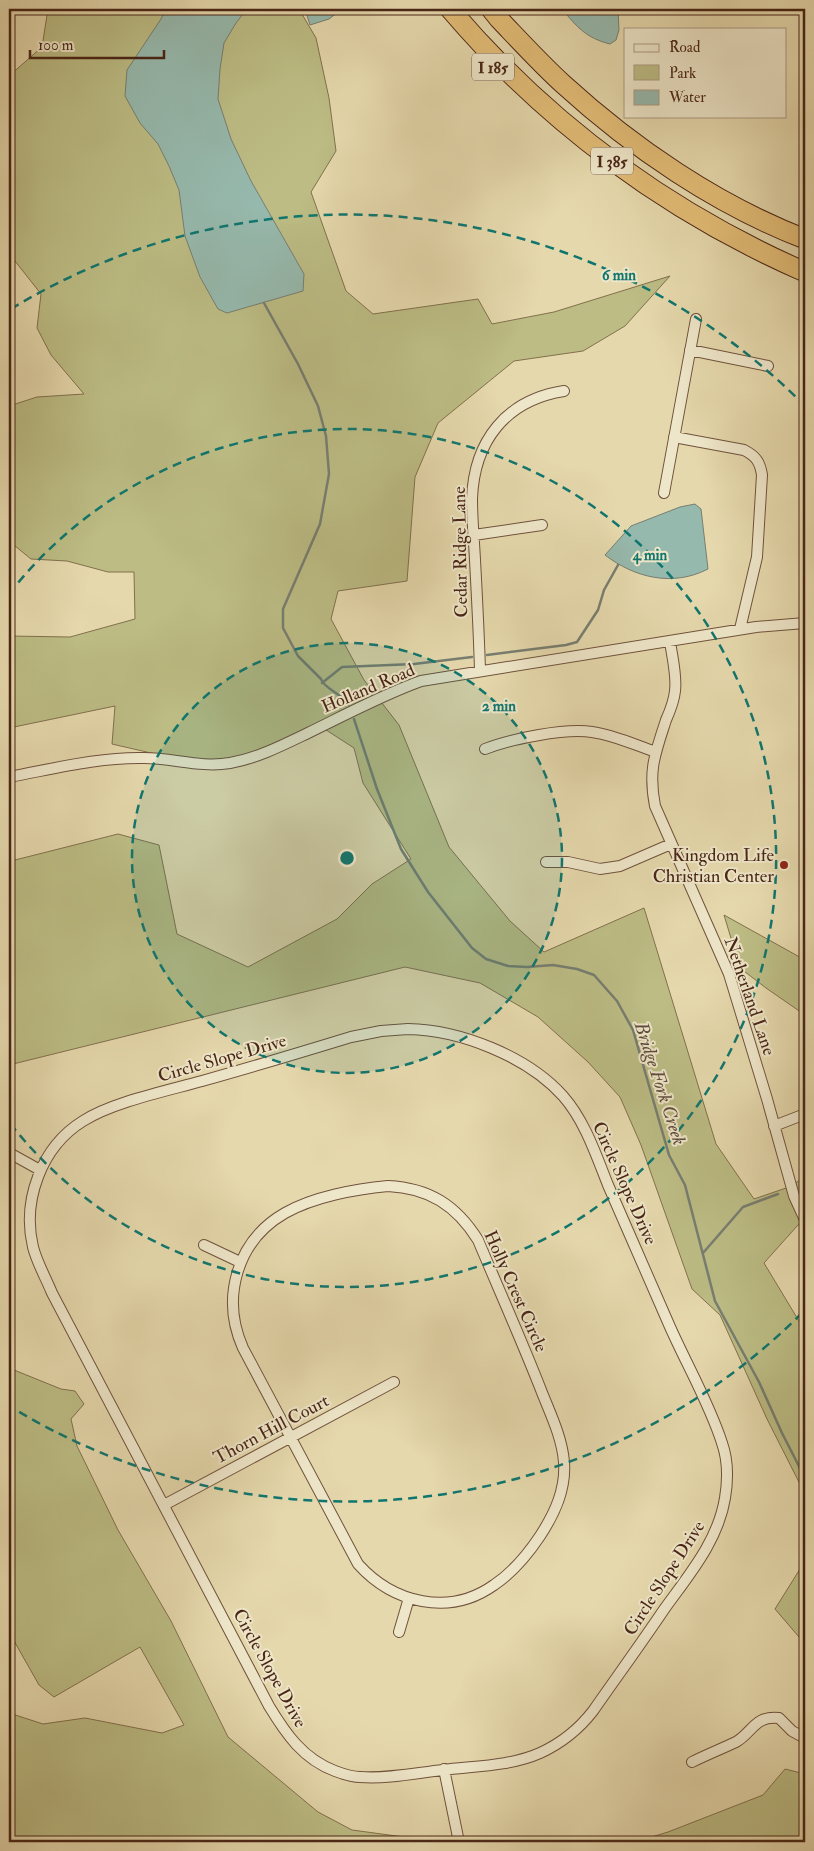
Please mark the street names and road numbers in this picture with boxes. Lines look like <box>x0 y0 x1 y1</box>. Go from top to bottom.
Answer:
road number: I 185 <box>472 54 514 80</box>
road number: I 385 <box>591 148 633 175</box>
street label: Cedar Ridge Lane <box>448 486 473 618</box>
street label: Holland Road <box>318 658 418 718</box>
street label: Netherland Lane <box>718 934 781 1059</box>
street label: Circle Slope Drive <box>155 1029 289 1088</box>
street label: Circle Slope Drive <box>587 1118 662 1249</box>
street label: Holly Crest Circle <box>478 1227 553 1356</box>
street label: Thorn Hill Court <box>210 1389 333 1470</box>
street label: Circle Slope Drive <box>619 1516 710 1640</box>
street label: Circle Slope Drive <box>227 1605 312 1732</box>

